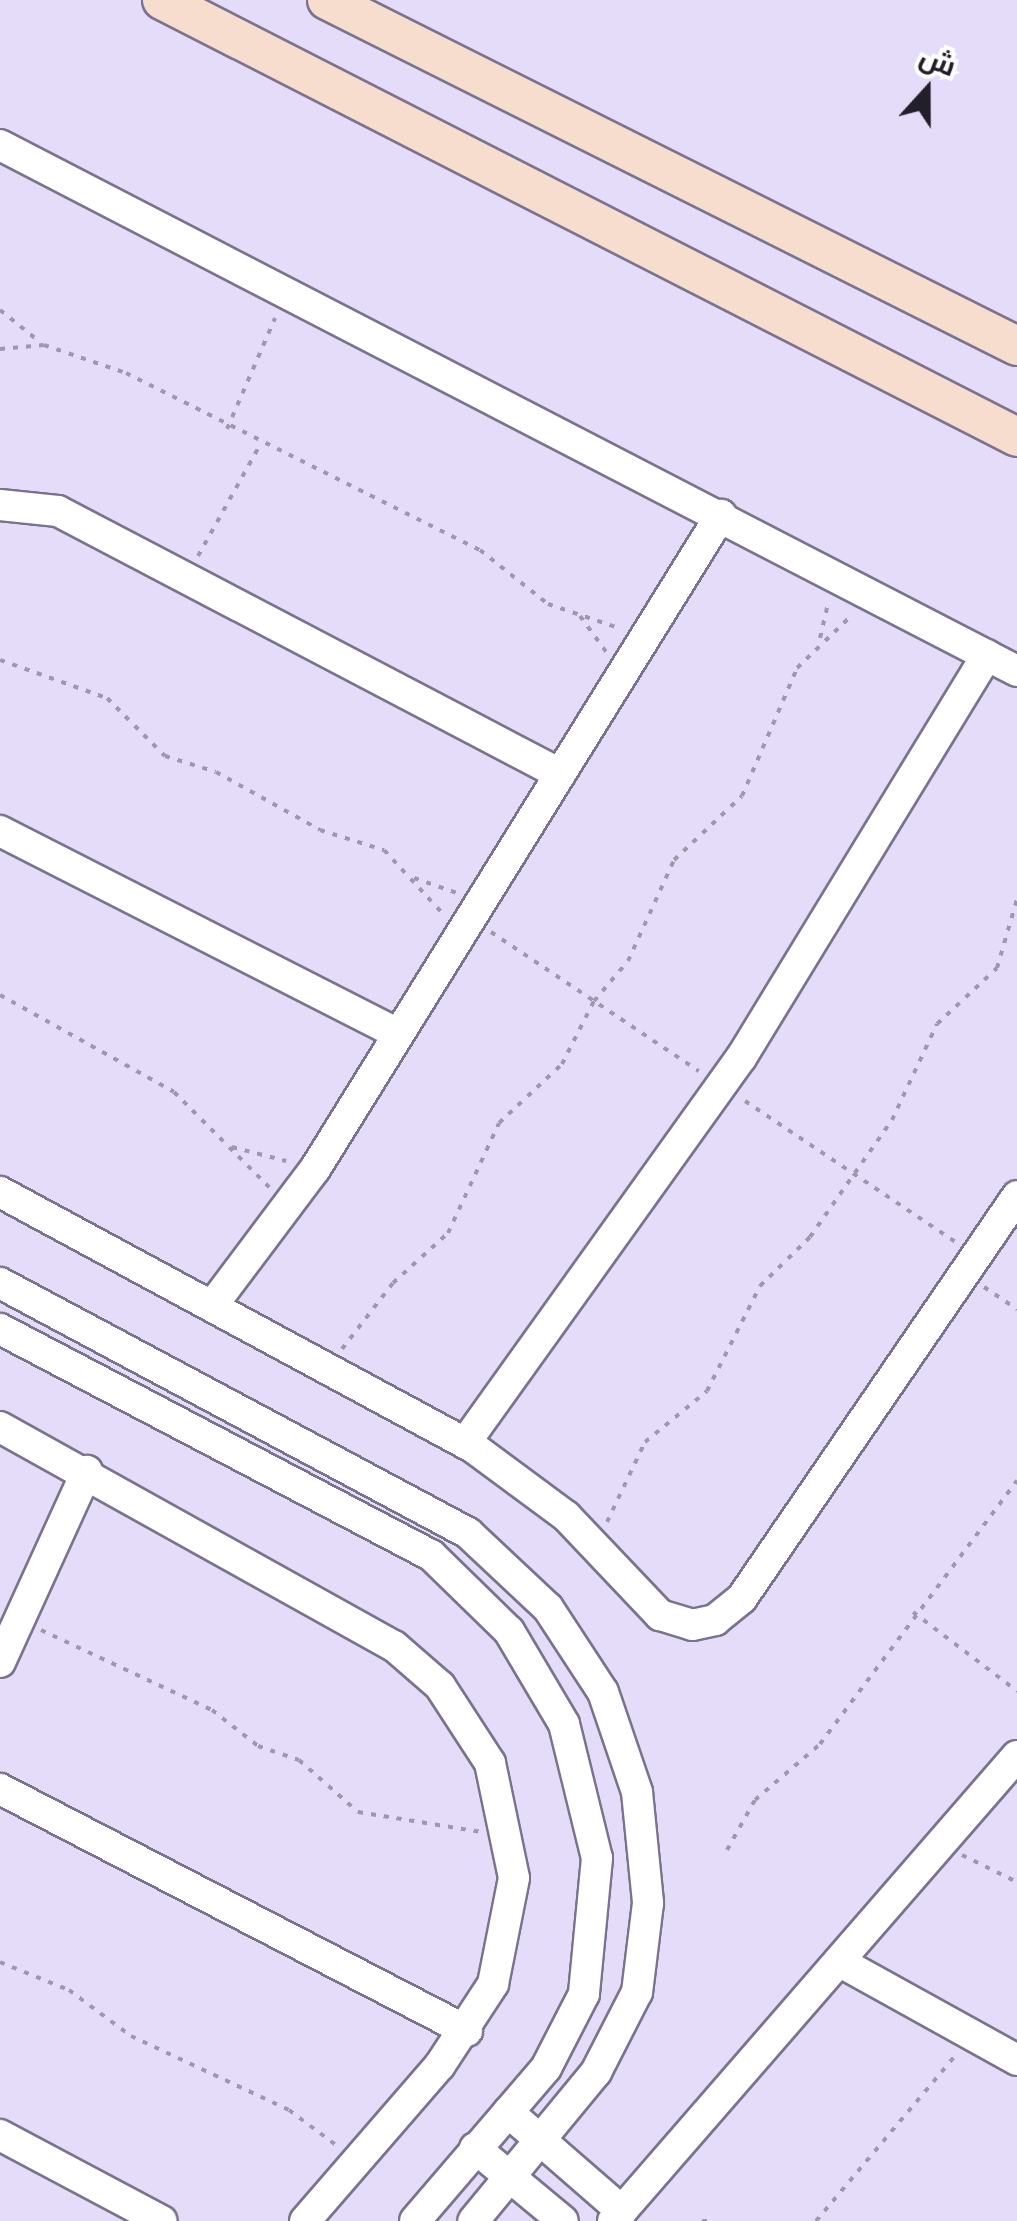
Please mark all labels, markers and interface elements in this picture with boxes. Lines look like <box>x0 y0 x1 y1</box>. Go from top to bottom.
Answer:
text: ش <box>914 36 962 87</box>
north arrow <box>877 40 977 140</box>

